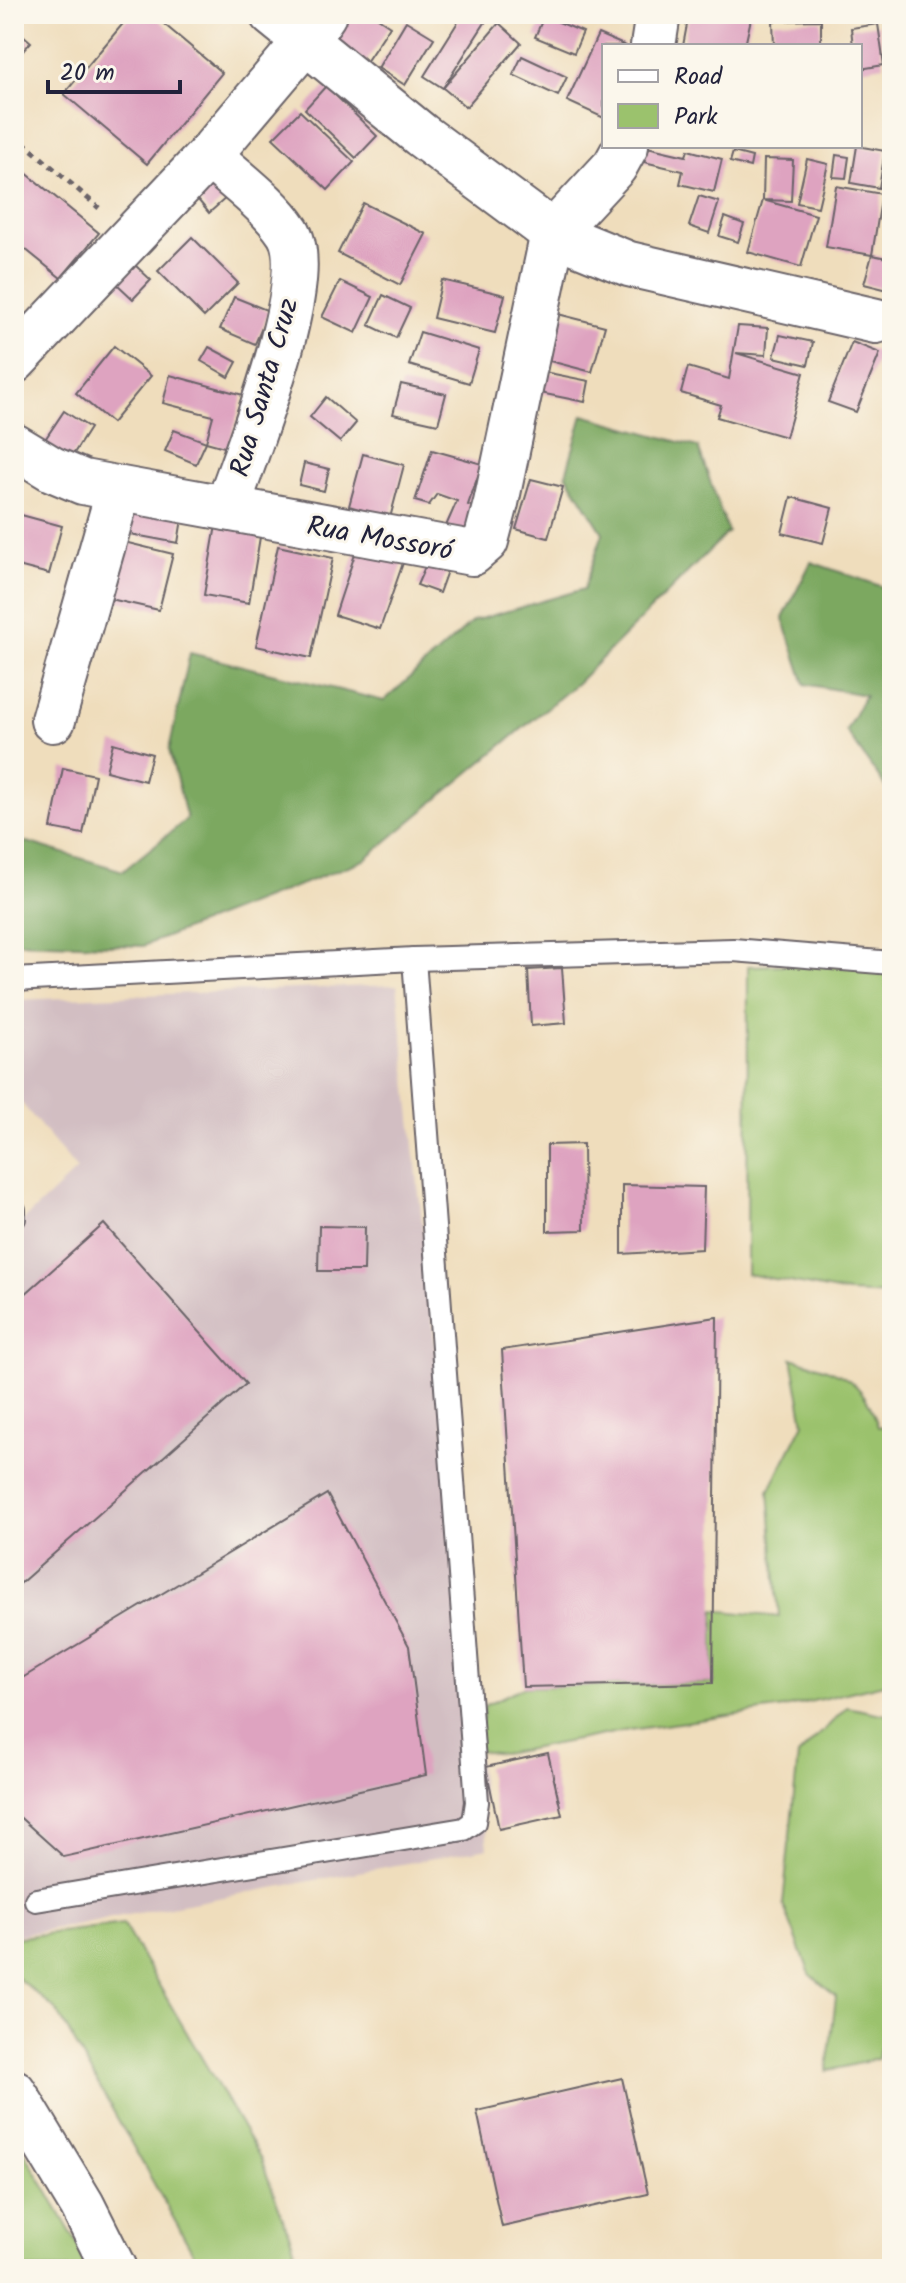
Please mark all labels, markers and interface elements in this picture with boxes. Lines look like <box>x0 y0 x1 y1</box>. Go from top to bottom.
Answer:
scale bar <box>48 44 180 94</box>
legend <box>602 44 862 148</box>
text: 20 m <box>60 54 115 93</box>
text: Road <box>674 58 723 97</box>
text: Park <box>674 98 718 137</box>
street label: Rua Santa Cruz <box>218 293 312 482</box>
street label: Rua Mossoró <box>303 505 457 575</box>

